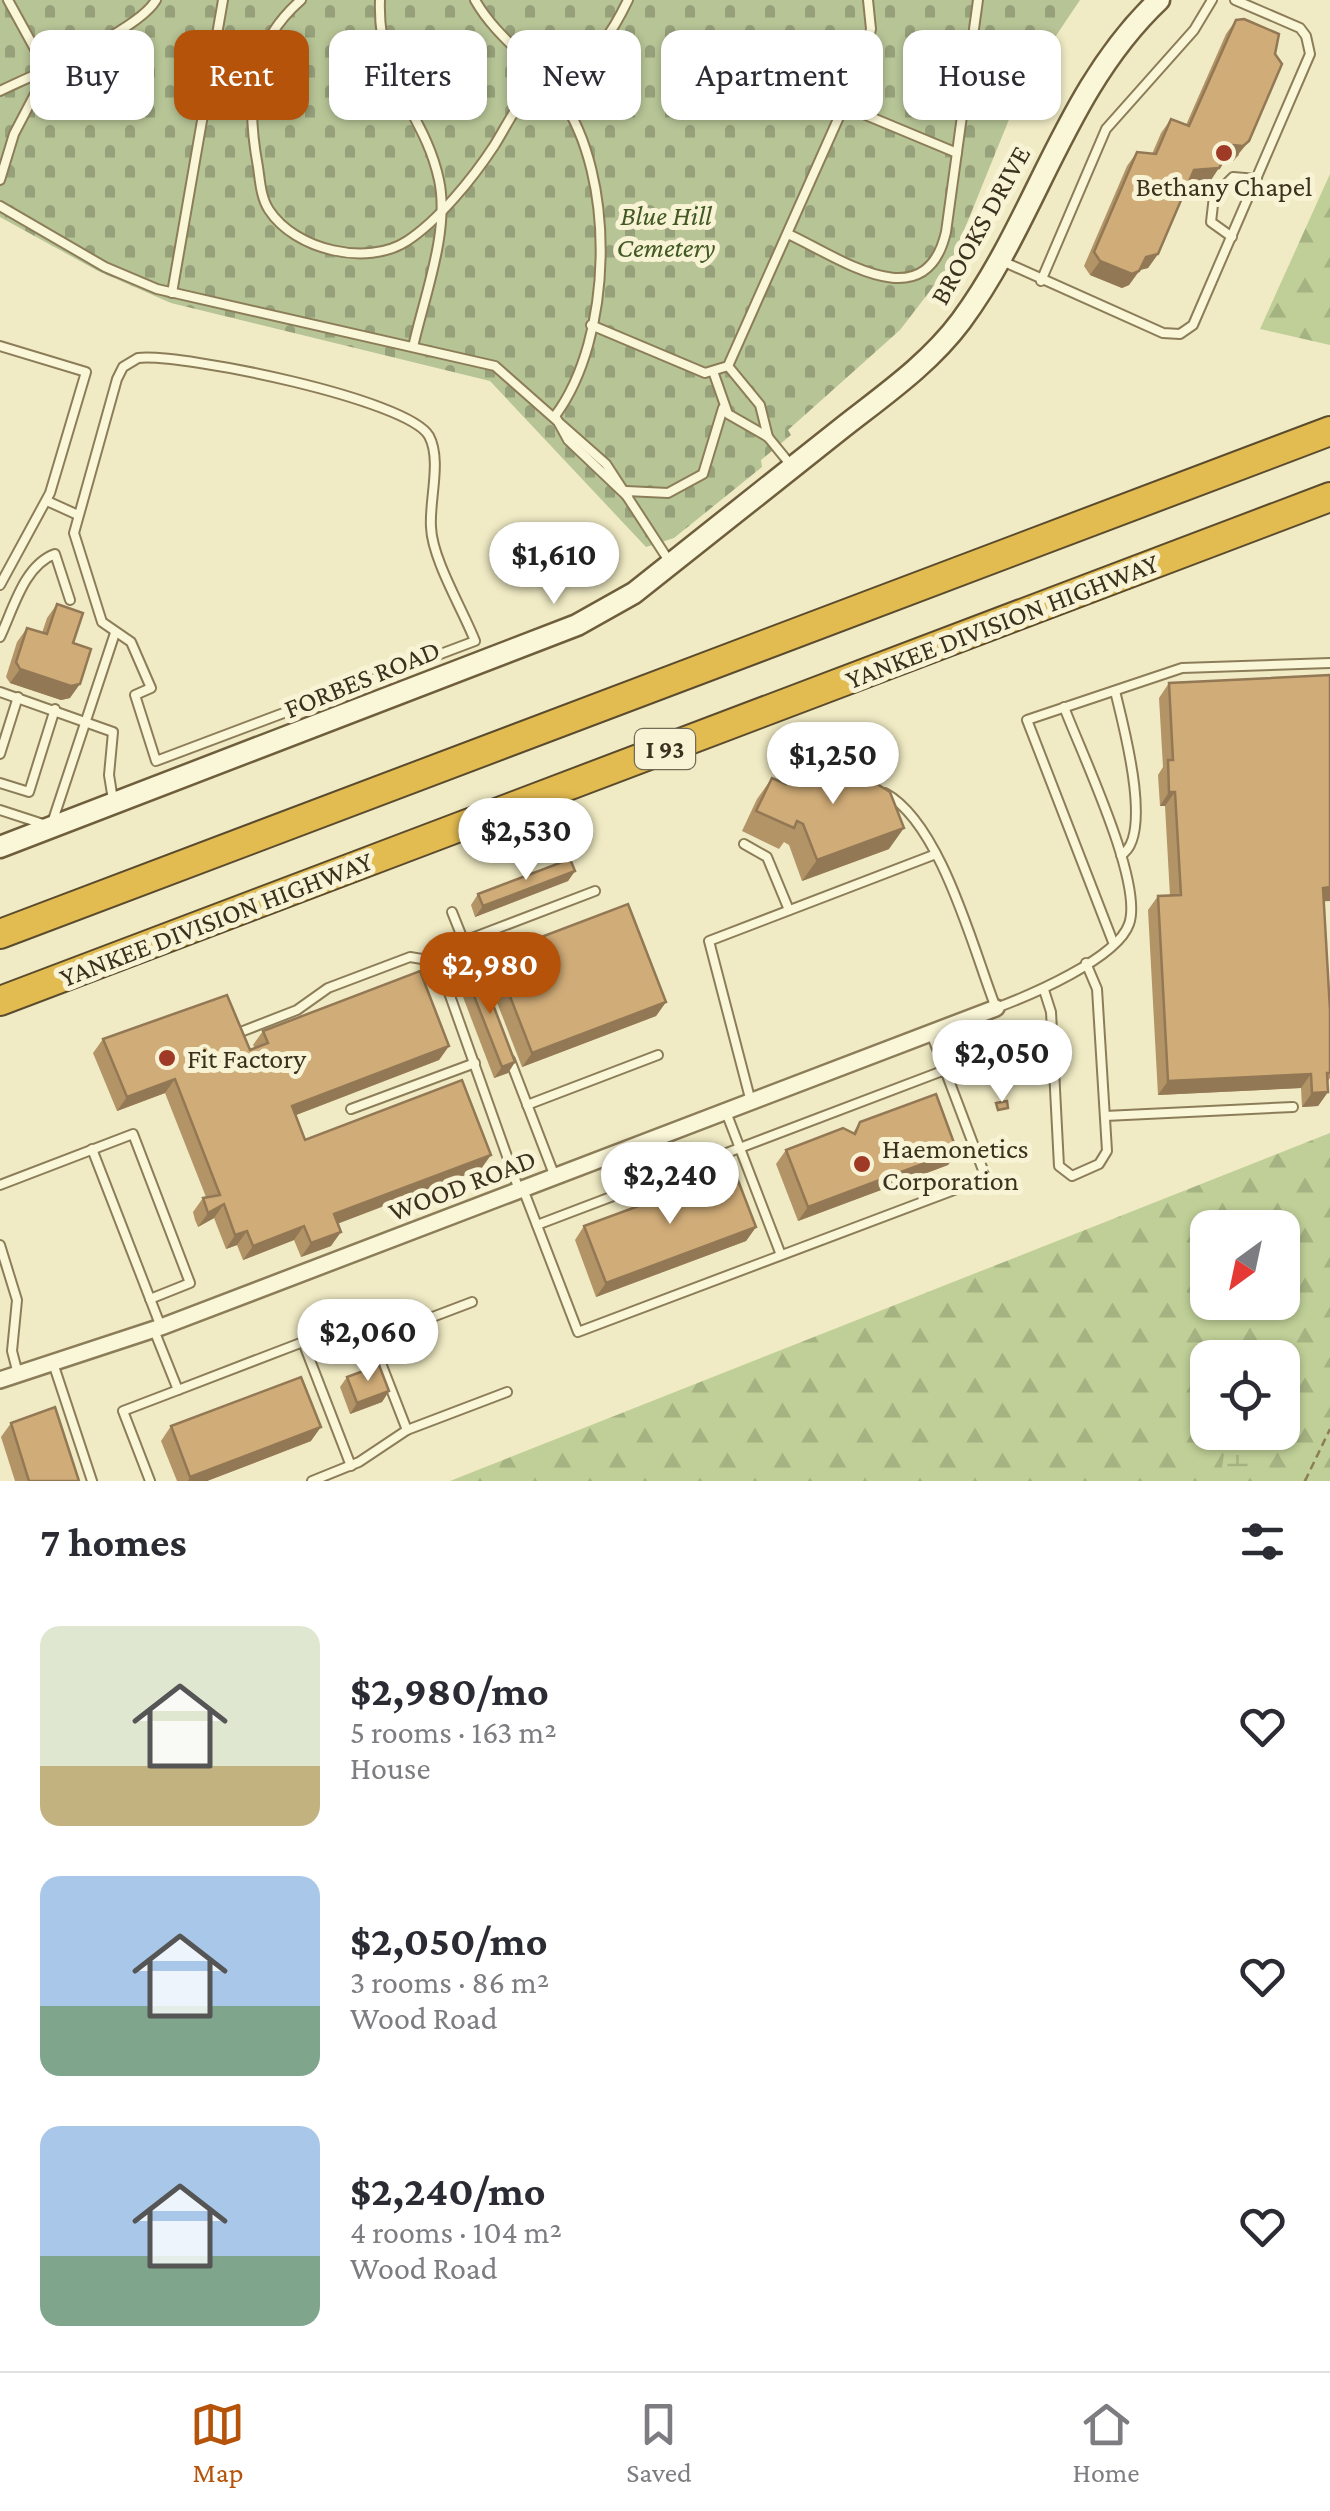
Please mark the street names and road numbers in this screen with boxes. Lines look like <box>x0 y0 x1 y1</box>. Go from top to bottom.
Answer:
street label: BROOKS DRIVE <box>924 140 1036 310</box>
street label: YANKEE DIVISION HIGHWAY <box>841 547 1163 695</box>
street label: FORBES ROAD <box>280 634 444 724</box>
road number: I 93 <box>635 729 695 769</box>
street label: YANKEE DIVISION HIGHWAY <box>55 845 377 993</box>
street label: WOOD ROAD <box>384 1143 540 1227</box>

